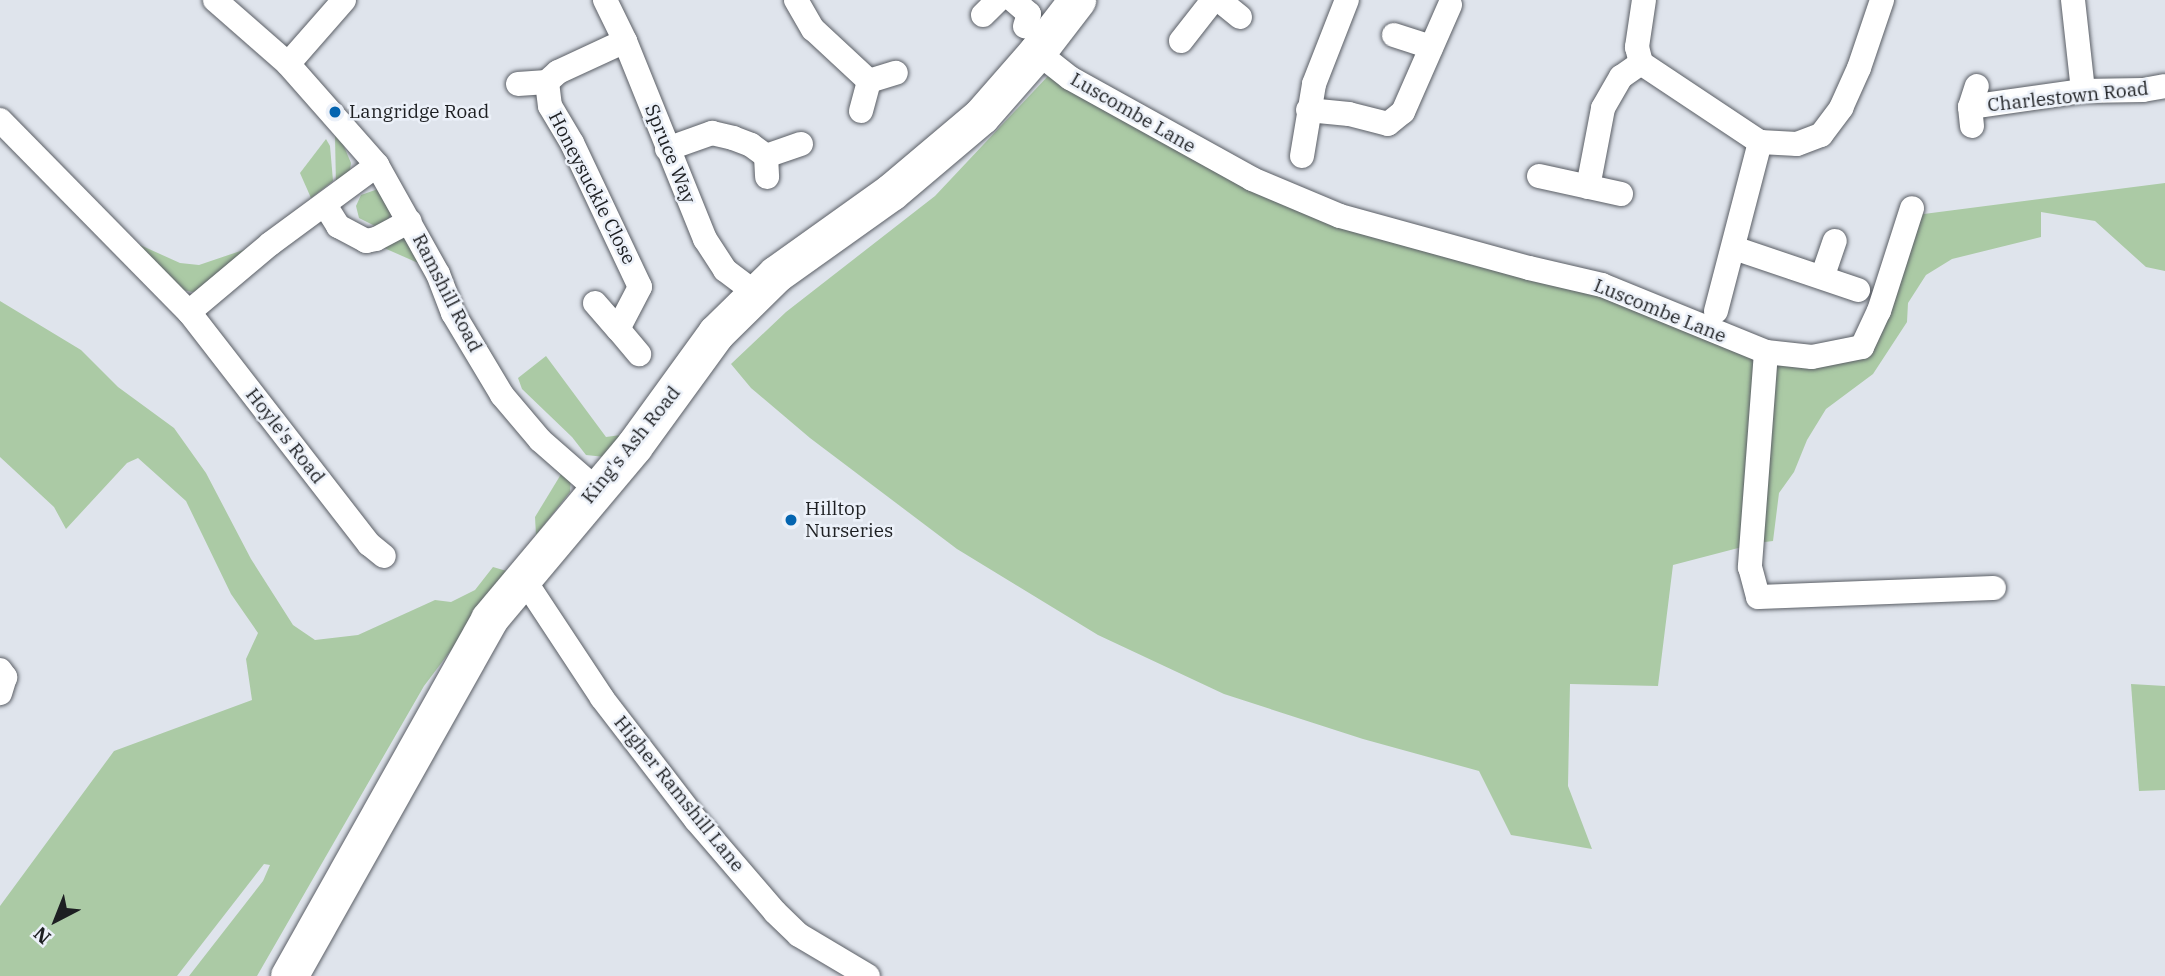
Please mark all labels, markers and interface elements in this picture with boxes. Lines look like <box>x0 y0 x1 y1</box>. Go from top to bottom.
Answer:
street label: Luscombe Lane <box>1066 68 1200 158</box>
street label: Charlestown Road <box>1986 77 2150 117</box>
place label: Langridge Road <box>349 101 489 123</box>
street label: Spruce Way <box>640 101 700 207</box>
marker: Langridge Road <box>327 104 343 120</box>
street label: Honeysuckle Close <box>544 108 640 268</box>
street label: Ramshill Road <box>407 230 487 356</box>
street label: Luscombe Lane <box>1591 274 1729 348</box>
street label: King's Ash Road <box>577 382 685 508</box>
street label: Hoyle's Road <box>241 384 329 488</box>
place label: Hilltop Nurseries <box>805 498 893 542</box>
marker: Hilltop Nurseries <box>783 512 799 528</box>
street label: Higher Ramshill Lane <box>609 711 749 877</box>
north arrow <box>21 885 91 955</box>
text: N <box>28 922 56 950</box>

